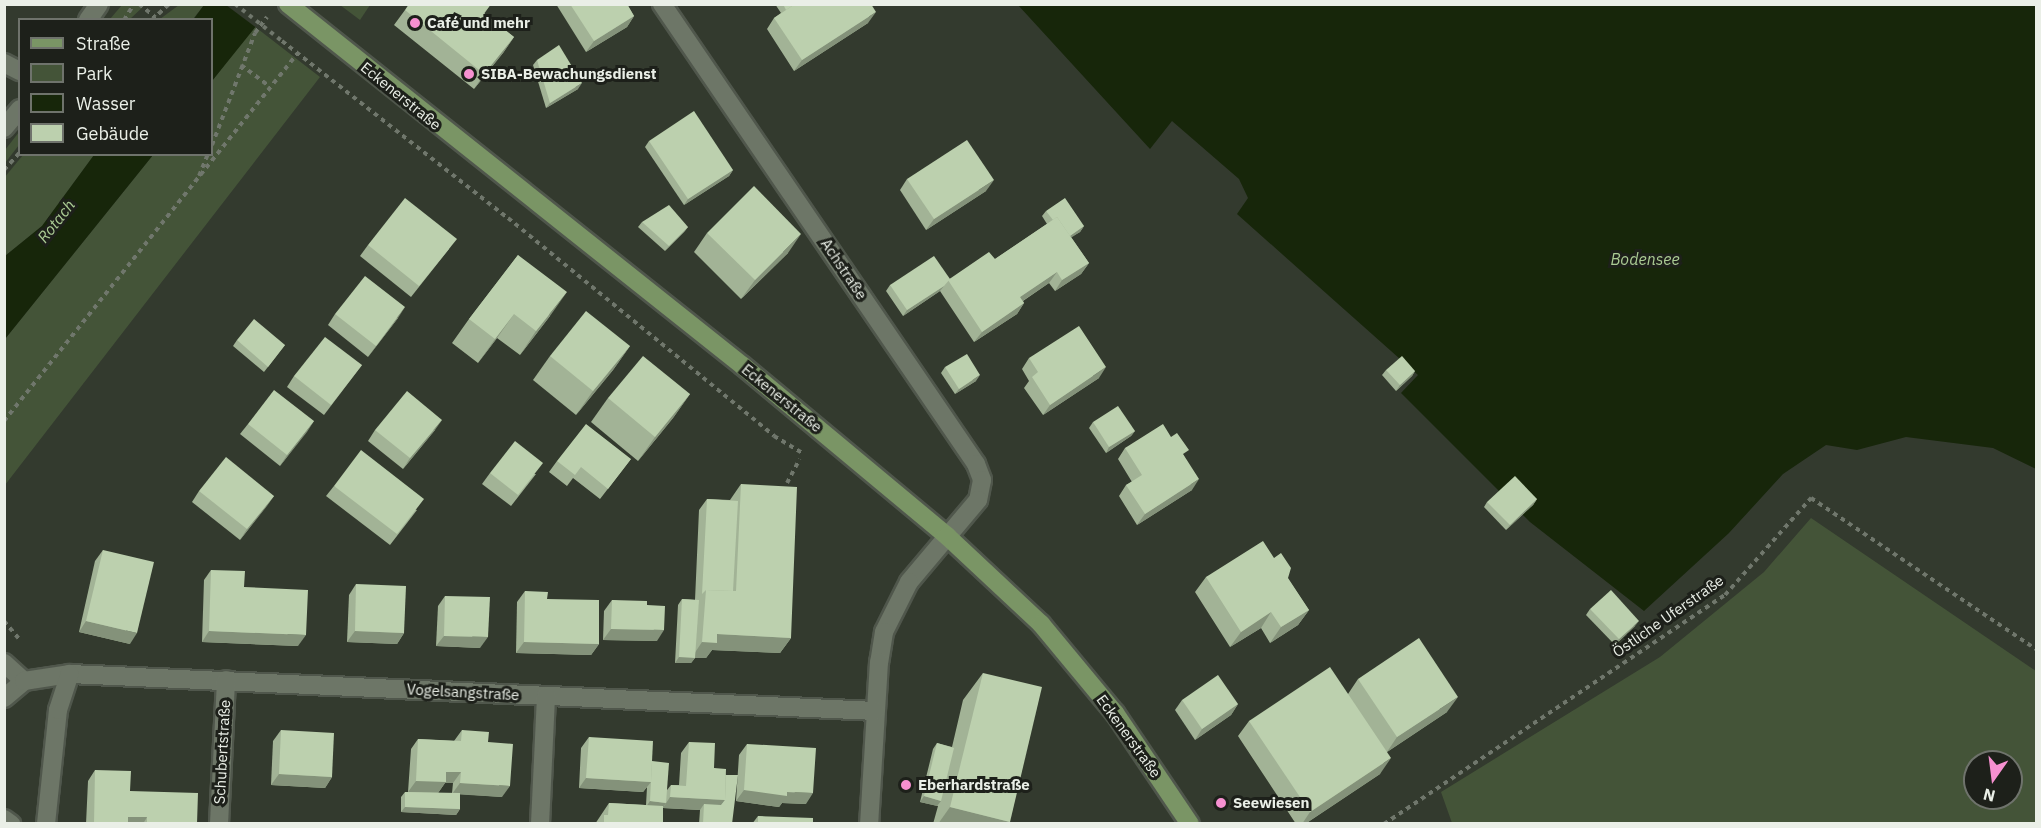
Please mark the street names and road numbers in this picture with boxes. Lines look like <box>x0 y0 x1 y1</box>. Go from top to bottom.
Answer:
street label: Eckenerstraße <box>357 58 445 134</box>
street label: Achstraße <box>817 235 871 303</box>
street label: Eckenerstraße <box>738 360 826 436</box>
street label: Östliche Uferstraße <box>1609 571 1727 661</box>
street label: Vogelsangstraße <box>406 680 520 704</box>
street label: Eckenerstraße <box>1093 691 1165 781</box>
street label: Schubertstraße <box>210 699 234 805</box>

